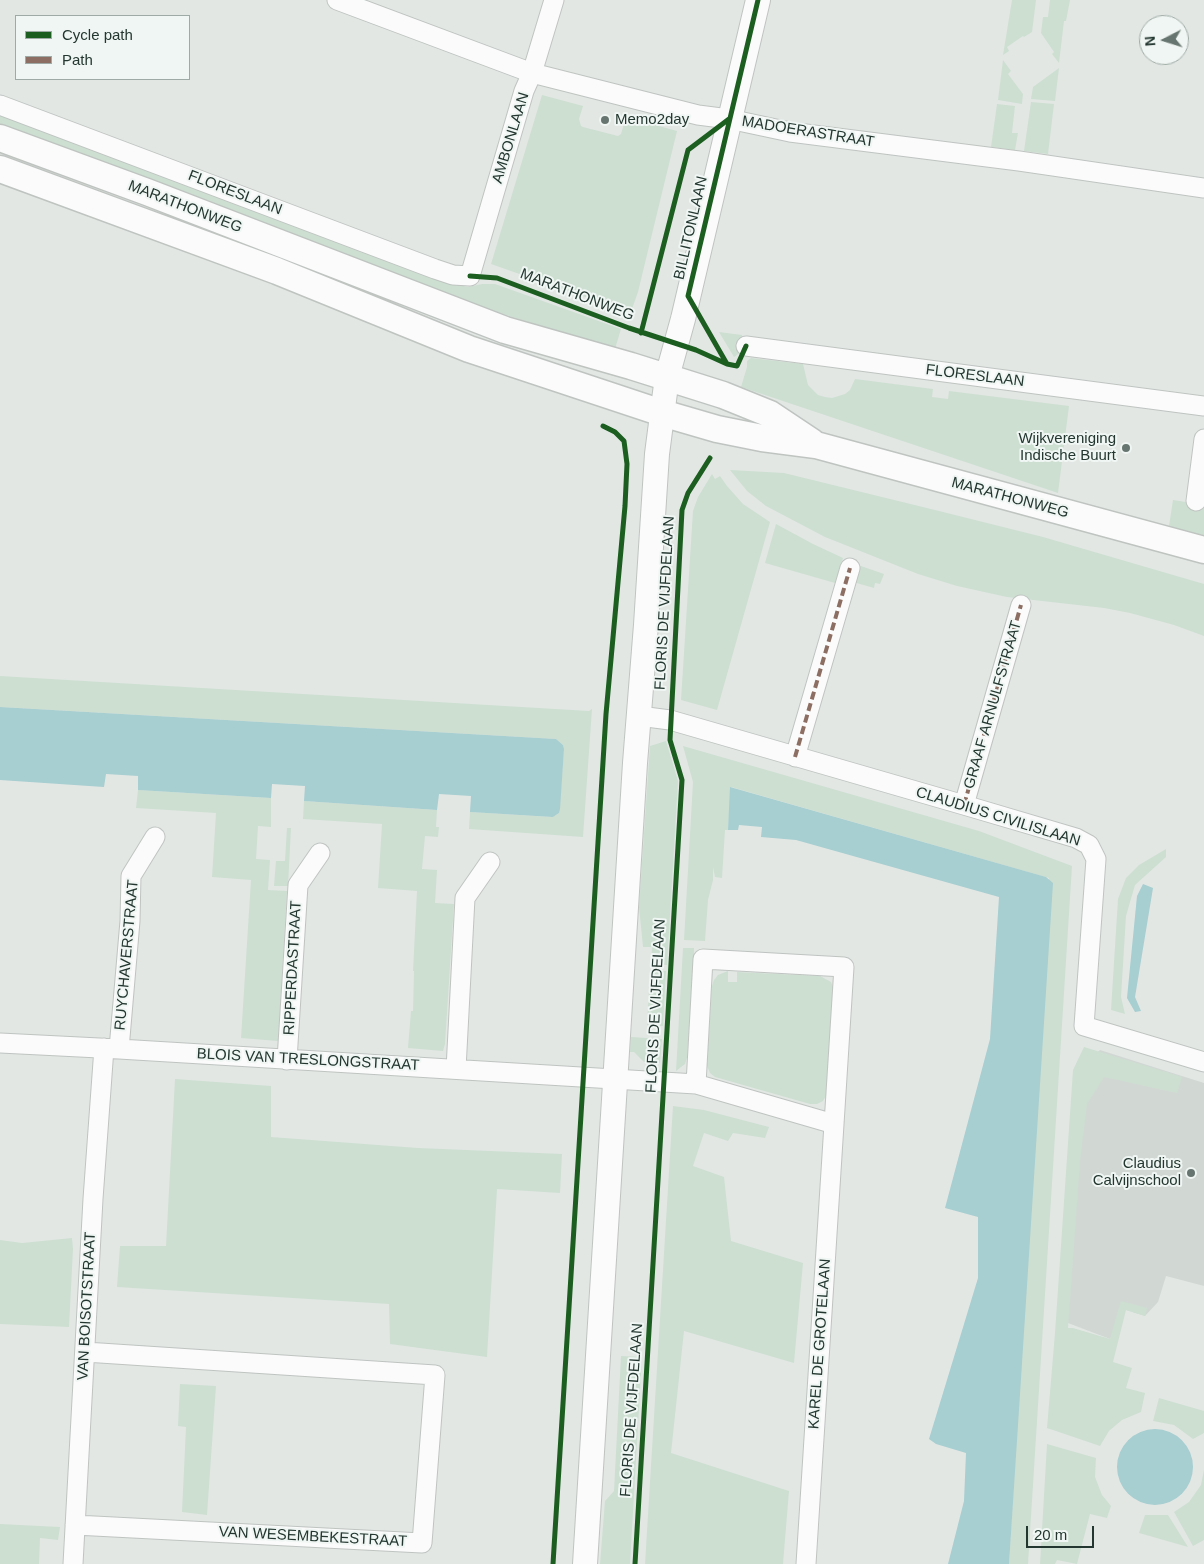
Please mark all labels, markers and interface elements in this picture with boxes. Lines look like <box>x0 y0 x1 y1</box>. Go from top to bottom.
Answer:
legend <box>15 15 190 80</box>
north arrow <box>1139 15 1189 65</box>
text: Cycle path <box>62 26 133 43</box>
text: N <box>1142 35 1158 47</box>
text: Path <box>62 51 93 68</box>
street label: AMBONLAAN <box>489 90 533 186</box>
place label: Memo2day <box>615 111 689 129</box>
street label: MADOERASTRAAT <box>740 113 876 151</box>
marker: Memo2day <box>599 114 611 126</box>
street label: FLORESLAAN <box>185 167 285 219</box>
street label: BILLITONLAAN <box>670 175 712 281</box>
street label: MARATHONWEG <box>126 177 244 237</box>
street label: MARATHONWEG <box>518 265 636 325</box>
street label: FLORESLAAN <box>925 361 1025 391</box>
place label: Wijkvereniging Indische Buurt <box>1018 430 1116 465</box>
marker: Wijkvereniging Indische Buurt <box>1120 442 1132 454</box>
street label: MARATHONWEG <box>949 474 1071 522</box>
street label: FLORIS DE VIJFDELAAN <box>651 516 679 690</box>
street label: GRAAF ARNULFSTRAAT <box>960 619 1026 791</box>
street label: CLAUDIUS CIVILISLAAN <box>914 783 1082 851</box>
street label: RUYCHAVERSTRAAT <box>111 879 143 1031</box>
street label: RIPPERDASTRAAT <box>280 900 306 1036</box>
street label: FLORIS DE VIJFDELAAN <box>642 919 670 1093</box>
street label: BLOIS VAN TRESLONGSTRAAT <box>196 1045 420 1075</box>
place label: Claudius Calvijnschool <box>1093 1155 1181 1190</box>
marker: Claudius Calvijnschool <box>1185 1167 1197 1179</box>
street label: VAN BOISOTSTRAAT <box>74 1231 100 1381</box>
street label: KAREL DE GROTELAAN <box>805 1258 835 1430</box>
street label: FLORIS DE VIJFDELAAN <box>617 1322 647 1498</box>
scale bar <box>1029 1516 1096 1548</box>
street label: VAN WESEMBEKESTRAAT <box>218 1523 408 1551</box>
text: 20 m <box>1034 1526 1067 1543</box>

